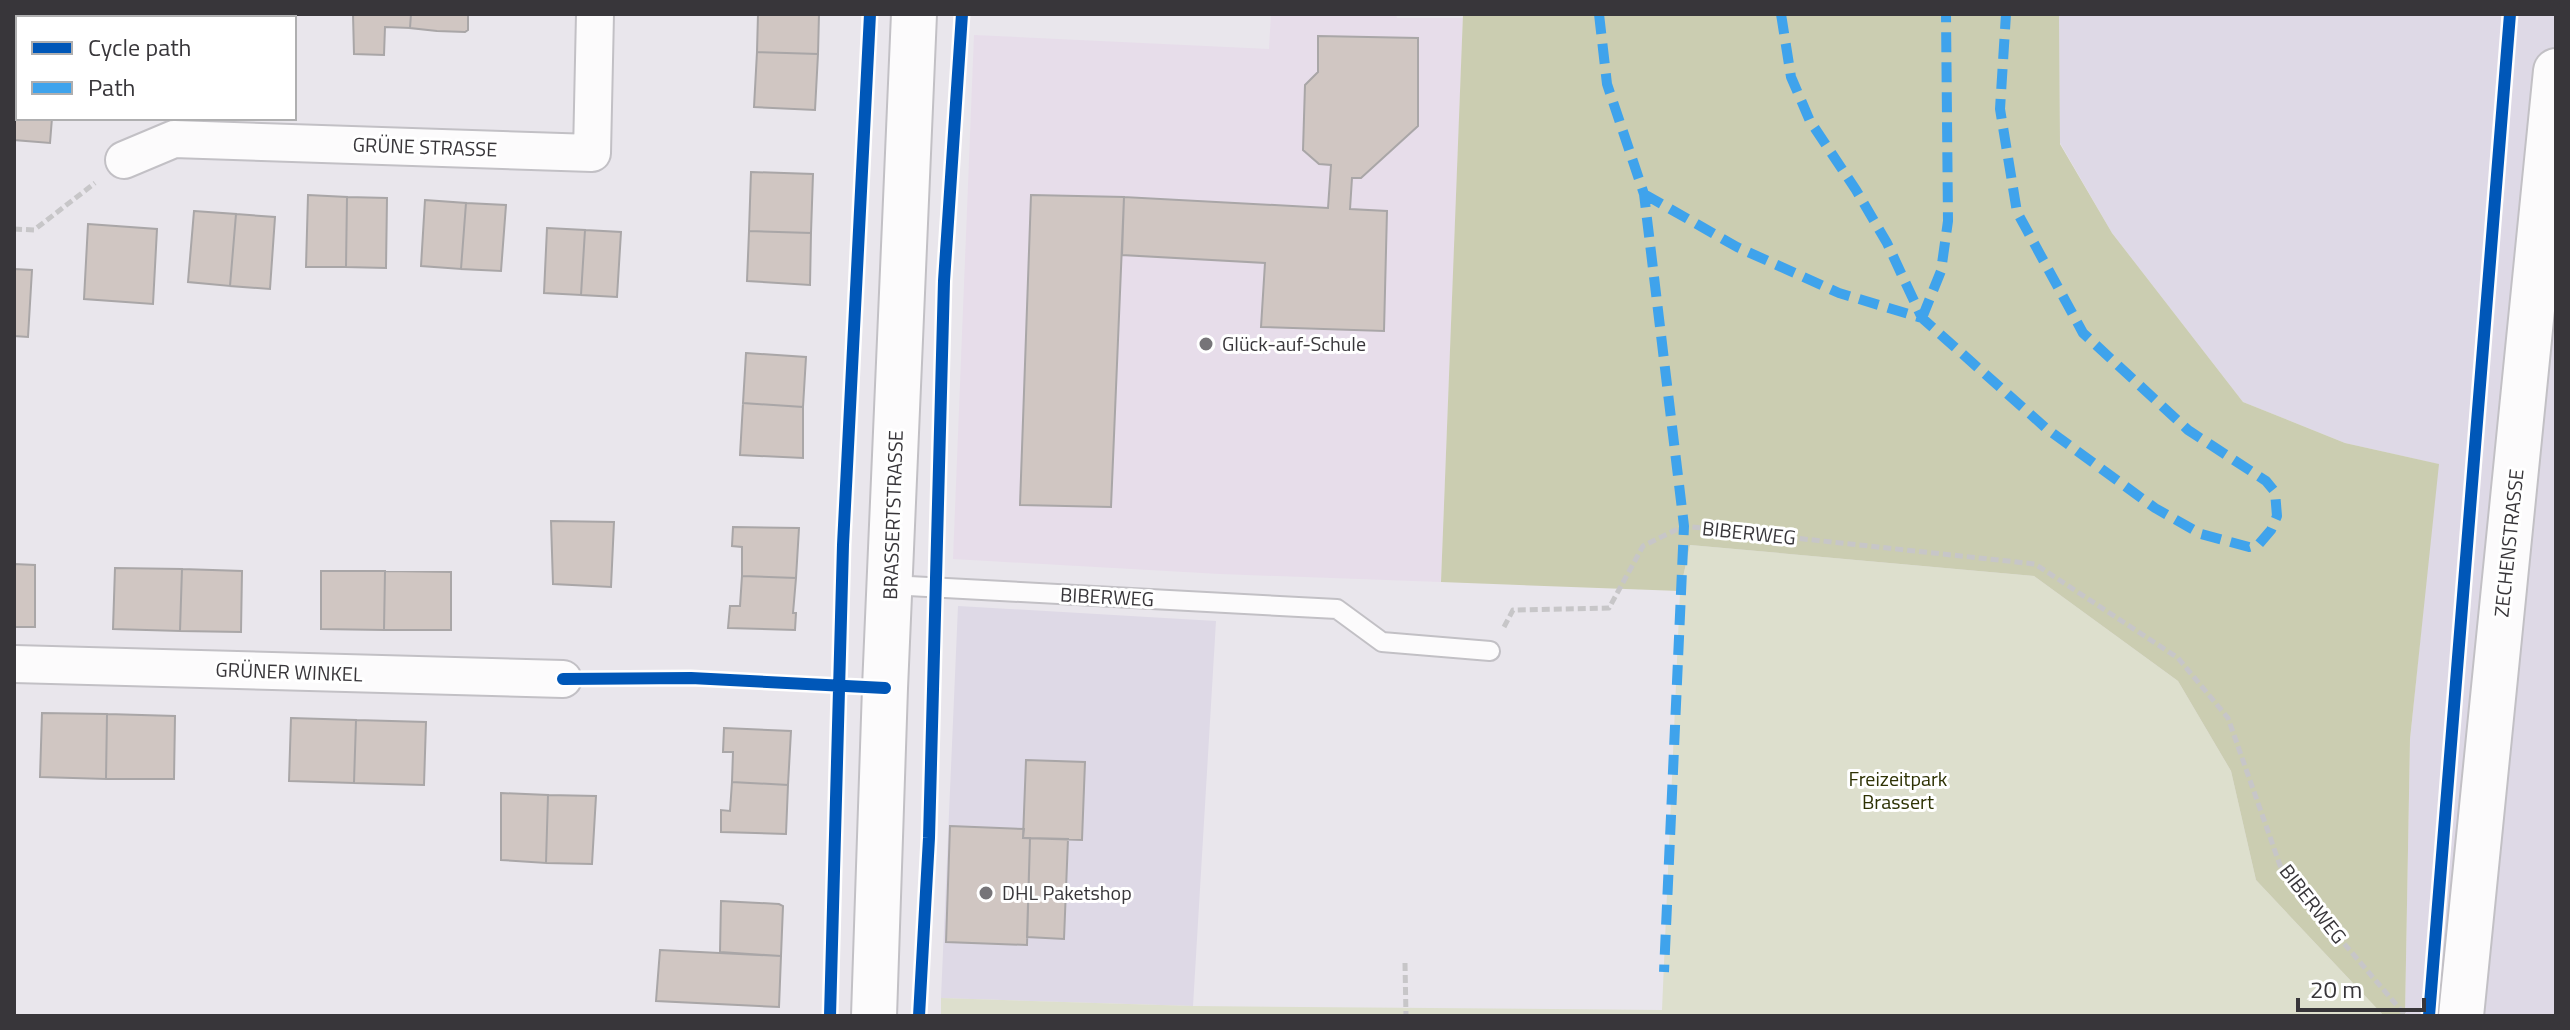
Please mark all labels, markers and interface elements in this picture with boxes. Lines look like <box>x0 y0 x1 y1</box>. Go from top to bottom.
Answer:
legend <box>16 16 296 120</box>
text: Cycle path <box>88 29 191 65</box>
text: Path <box>88 69 135 105</box>
street label: GRÜNE STRASSE <box>352 128 498 165</box>
place label: Glück-auf-Schule <box>1222 328 1366 359</box>
marker: Glück-auf-Schule <box>1197 335 1215 353</box>
street label: BRASSERTSTRASSE <box>874 430 911 600</box>
street label: ZECHENSTRASSE <box>2485 467 2532 618</box>
street label: BIBERWEG <box>1701 512 1797 553</box>
street label: BIBERWEG <box>1059 579 1155 614</box>
street label: GRÜNER WINKEL <box>215 653 363 690</box>
park label: Freizeitpark Brassert <box>1849 763 1948 817</box>
street label: BIBERWEG <box>2272 857 2355 950</box>
place label: DHL Paketshop <box>1002 877 1132 908</box>
marker: DHL Paketshop <box>977 884 995 902</box>
scale bar <box>2298 962 2424 1012</box>
text: 20 m <box>2310 971 2362 1007</box>

